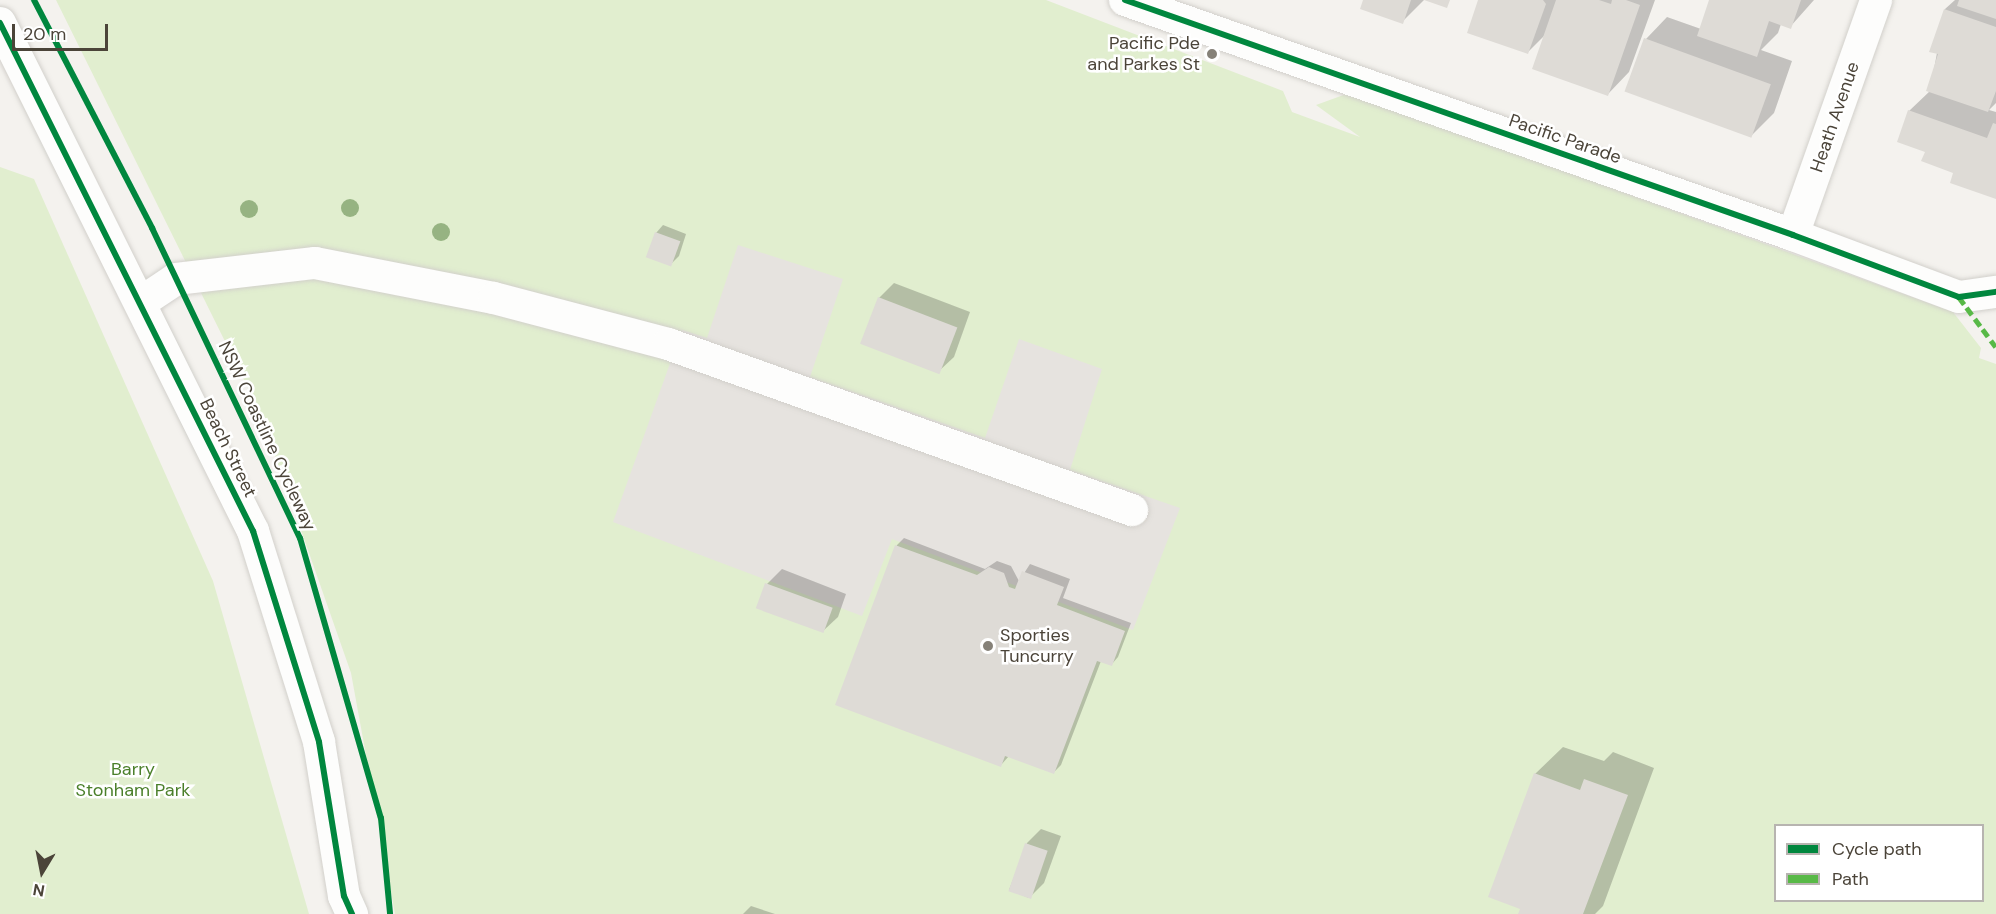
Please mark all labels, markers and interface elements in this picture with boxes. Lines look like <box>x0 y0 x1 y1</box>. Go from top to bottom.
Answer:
scale bar <box>15 12 111 50</box>
text: 20 m <box>23 22 66 46</box>
place label: Pacific Pde and Parkes St <box>1087 33 1200 76</box>
marker: Pacific Pde and Parkes St <box>1205 47 1219 61</box>
street label: Heath Avenue <box>1806 59 1864 175</box>
street label: Pacific Parade <box>1506 110 1624 168</box>
street label: NSW Coastline Cycleway <box>214 338 320 534</box>
street label: Beach Street <box>195 395 261 501</box>
place label: Sporties Tuncurry <box>1000 625 1074 668</box>
marker: Sporties Tuncurry <box>981 639 995 653</box>
park label: Barry Stonham Park <box>76 759 190 802</box>
legend <box>1774 824 1984 902</box>
text: Cycle path <box>1832 837 1922 861</box>
north arrow <box>12 842 72 902</box>
text: Path <box>1832 867 1869 891</box>
text: N <box>31 879 46 902</box>

